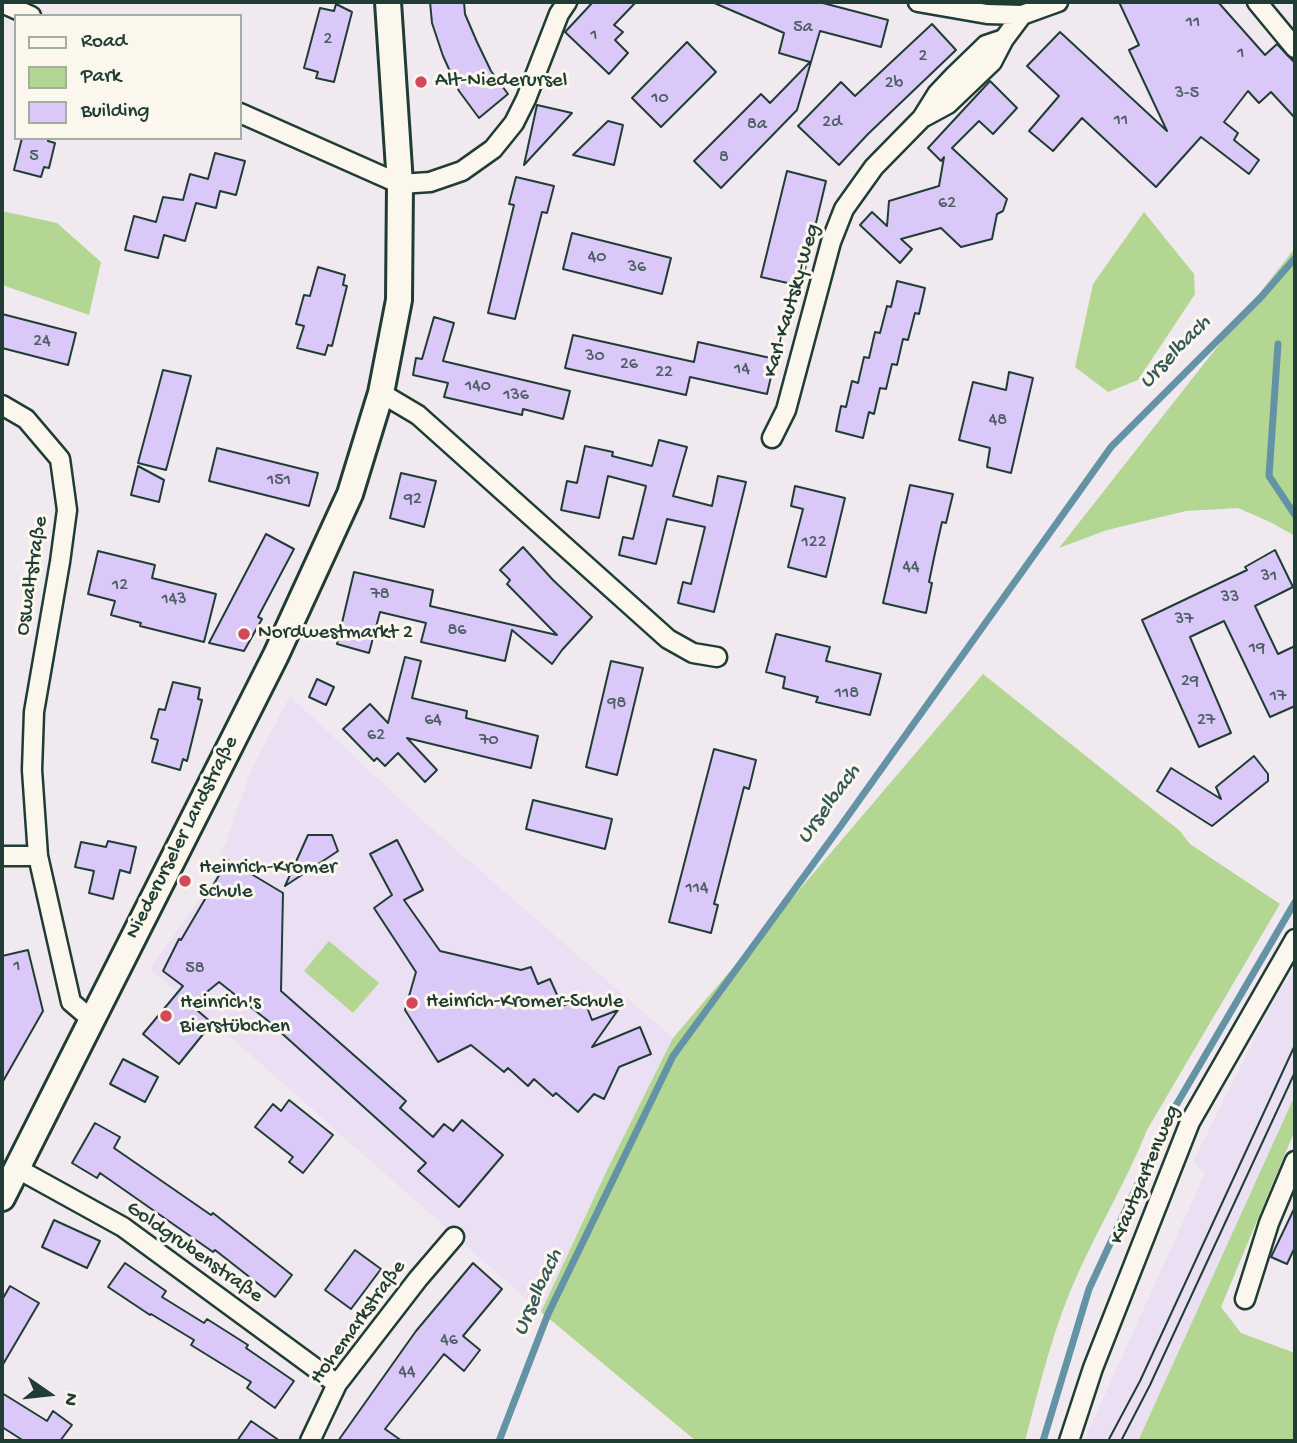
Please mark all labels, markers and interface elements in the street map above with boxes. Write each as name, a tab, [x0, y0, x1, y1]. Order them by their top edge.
house number: 11	[1186, 12, 1200, 34]
legend	[14, 14, 242, 140]
house number: 5a	[793, 17, 813, 39]
house number: 1	[590, 25, 598, 47]
house number: 2	[324, 29, 332, 51]
text: Road	[81, 30, 127, 55]
house number: 1	[1237, 43, 1245, 65]
house number: 2	[919, 46, 927, 68]
text: Park	[81, 65, 121, 90]
place label: Alt-Niederursel	[435, 69, 567, 95]
house number: 2b	[885, 73, 903, 95]
marker: Alt-Niederursel	[413, 74, 429, 90]
house number: 3-5	[1175, 83, 1199, 105]
house number: 10	[651, 88, 669, 110]
text: Building	[81, 100, 150, 125]
house number: 11	[1114, 110, 1128, 132]
house number: 2d	[822, 112, 842, 134]
house number: 8a	[747, 114, 767, 136]
house number: 5	[29, 146, 39, 168]
house number: 8	[719, 147, 729, 169]
house number: 62	[938, 193, 956, 215]
street label: Karl-Kautsky-Weg	[759, 221, 827, 381]
house number: 40	[588, 247, 606, 269]
house number: 36	[628, 257, 646, 279]
water label: Urselbach	[1134, 310, 1218, 396]
house number: 24	[33, 331, 51, 353]
house number: 30	[585, 346, 605, 368]
house number: 26	[620, 354, 638, 376]
house number: 14	[734, 359, 750, 381]
house number: 22	[655, 362, 673, 384]
house number: 140	[465, 376, 491, 398]
house number: 136	[503, 385, 529, 407]
house number: 48	[989, 410, 1007, 432]
house number: 151	[267, 470, 291, 492]
house number: 92	[404, 489, 422, 511]
street label: Oswaltstraße	[11, 515, 55, 637]
house number: 122	[802, 532, 826, 554]
house number: 44	[902, 557, 920, 579]
house number: 31	[1261, 566, 1277, 588]
house number: 12	[112, 575, 128, 597]
house number: 78	[370, 584, 390, 606]
house number: 33	[1221, 587, 1239, 609]
house number: 143	[161, 589, 187, 611]
house number: 37	[1175, 609, 1193, 631]
house number: 86	[448, 620, 466, 642]
place label: Nordwestmarkt 2	[258, 621, 413, 647]
marker: Nordwestmarkt 2	[236, 626, 252, 642]
house number: 19	[1249, 638, 1265, 660]
house number: 29	[1181, 671, 1199, 693]
house number: 118	[835, 683, 859, 705]
house number: 17	[1270, 686, 1286, 708]
house number: 98	[608, 693, 626, 715]
house number: 64	[424, 710, 442, 732]
house number: 27	[1197, 710, 1215, 732]
house number: 62	[367, 725, 385, 747]
house number: 70	[479, 730, 499, 752]
street label: Niederurseler Landstraße	[121, 732, 245, 944]
water label: Urselbach	[792, 760, 868, 850]
place label: Heinrich-Kromer Schule	[199, 856, 336, 906]
marker: Heinrich-Kromer Schule	[177, 873, 193, 889]
house number: 114	[685, 878, 709, 900]
house number: 1	[13, 956, 21, 978]
house number: 58	[185, 958, 205, 980]
place label: Heinrich-Kromer-Schule	[426, 990, 624, 1016]
place label: Heinrich's Bierstübchen	[180, 991, 290, 1041]
marker: Heinrich-Kromer-Schule	[404, 995, 420, 1011]
marker: Heinrich's Bierstübchen	[158, 1008, 174, 1024]
street label: Krautgartenweg	[1105, 1102, 1187, 1248]
street label: Goldgrubenstraße	[121, 1196, 267, 1310]
water label: Urselbach	[508, 1245, 570, 1341]
street label: Hohemarkstraße	[305, 1256, 413, 1390]
house number: 46	[440, 1330, 458, 1352]
north arrow	[14, 1359, 84, 1429]
house number: 44	[398, 1362, 416, 1384]
text: N	[57, 1390, 83, 1408]

